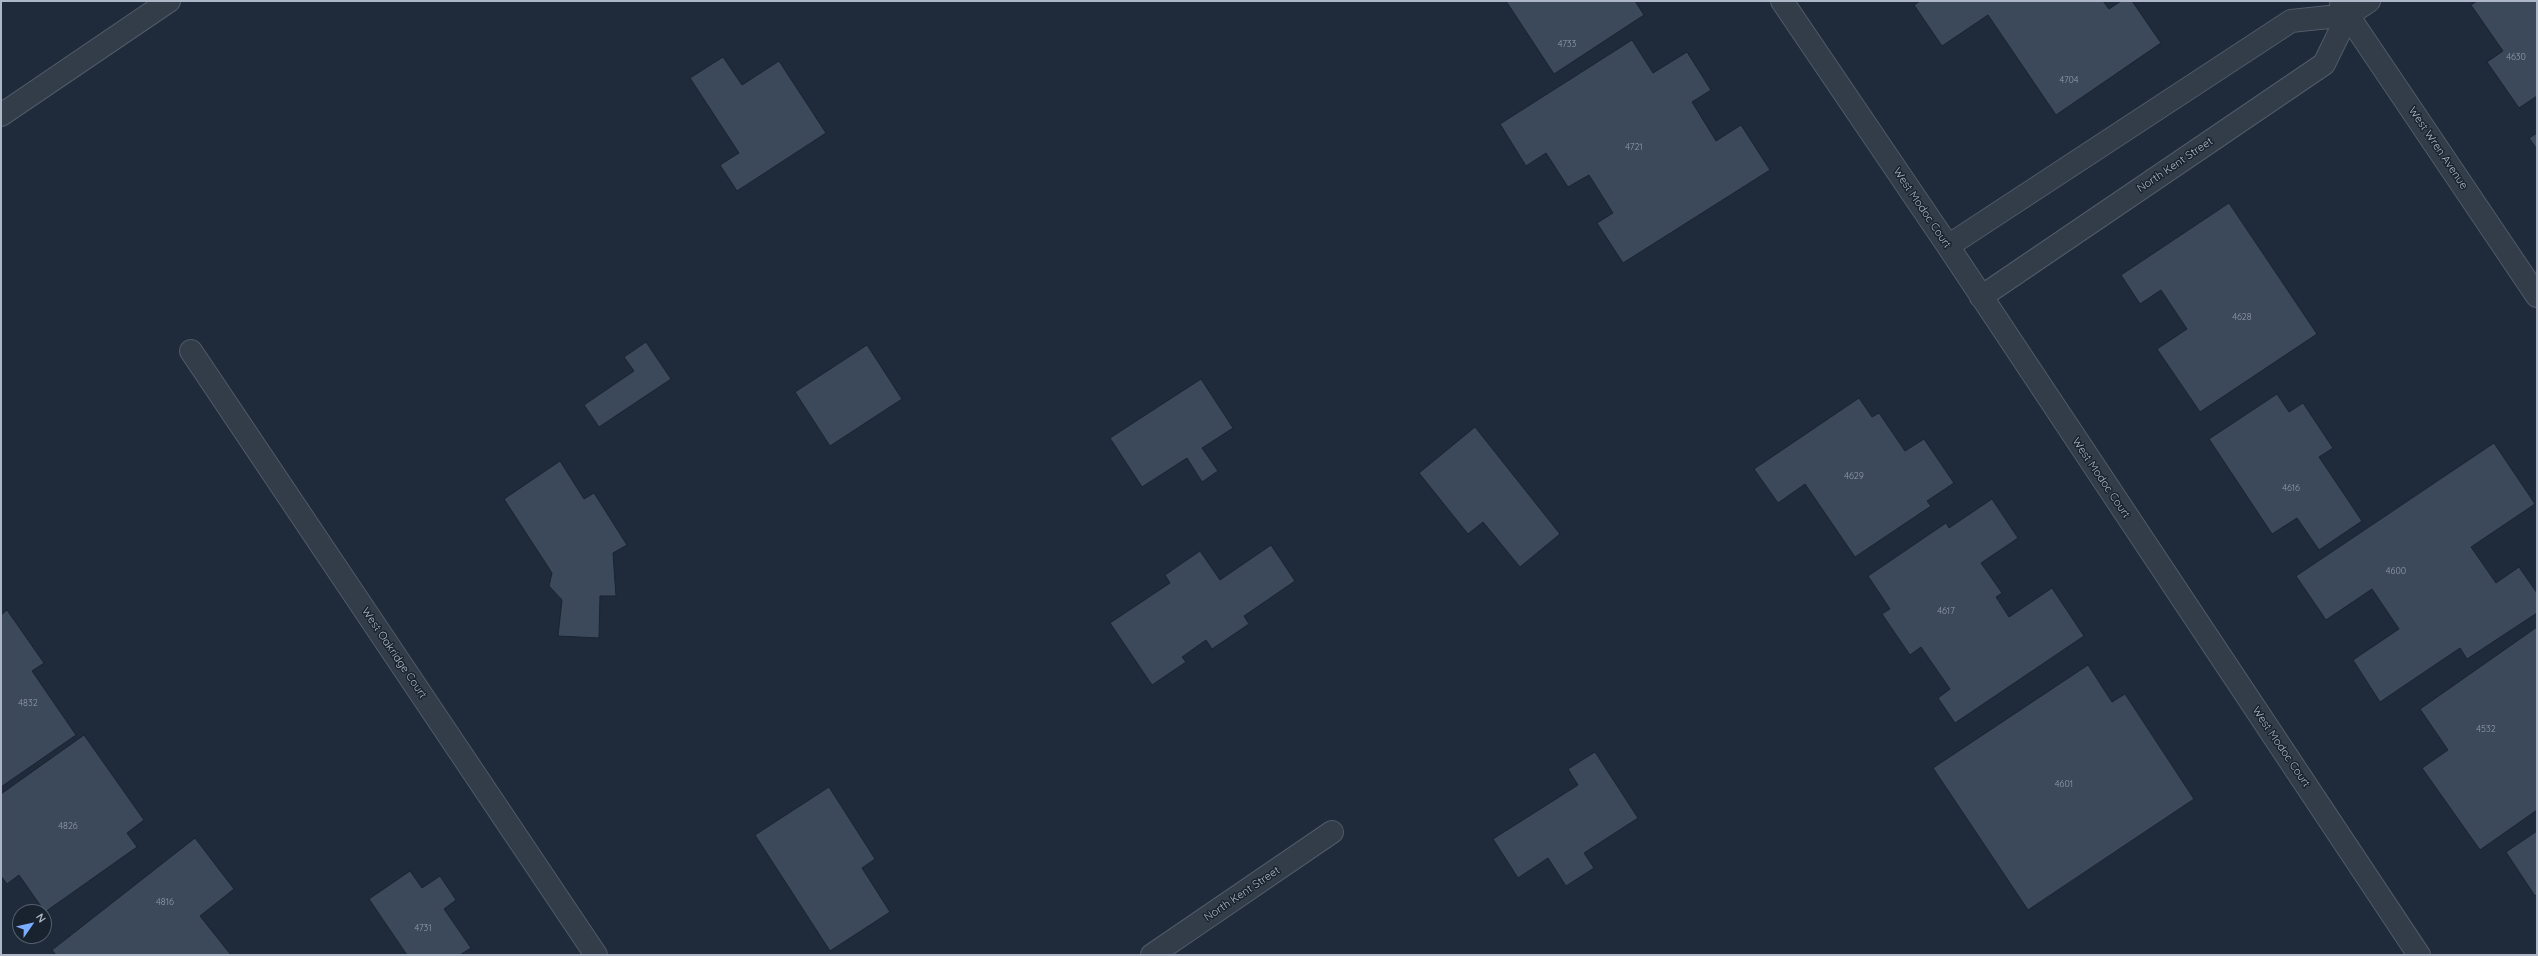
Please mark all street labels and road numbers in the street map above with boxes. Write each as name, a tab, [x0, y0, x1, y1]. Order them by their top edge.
street label: West Wren Avenue	[2406, 104, 2470, 192]
street label: North Kent Street	[2135, 135, 2215, 195]
street label: West Modoc Court	[1890, 165, 1954, 251]
street label: West Modoc Court	[2069, 435, 2133, 521]
street label: West Oakridge Court	[359, 605, 429, 701]
street label: West Modoc Court	[2249, 704, 2313, 790]
street label: North Kent Street	[1202, 864, 1282, 924]

